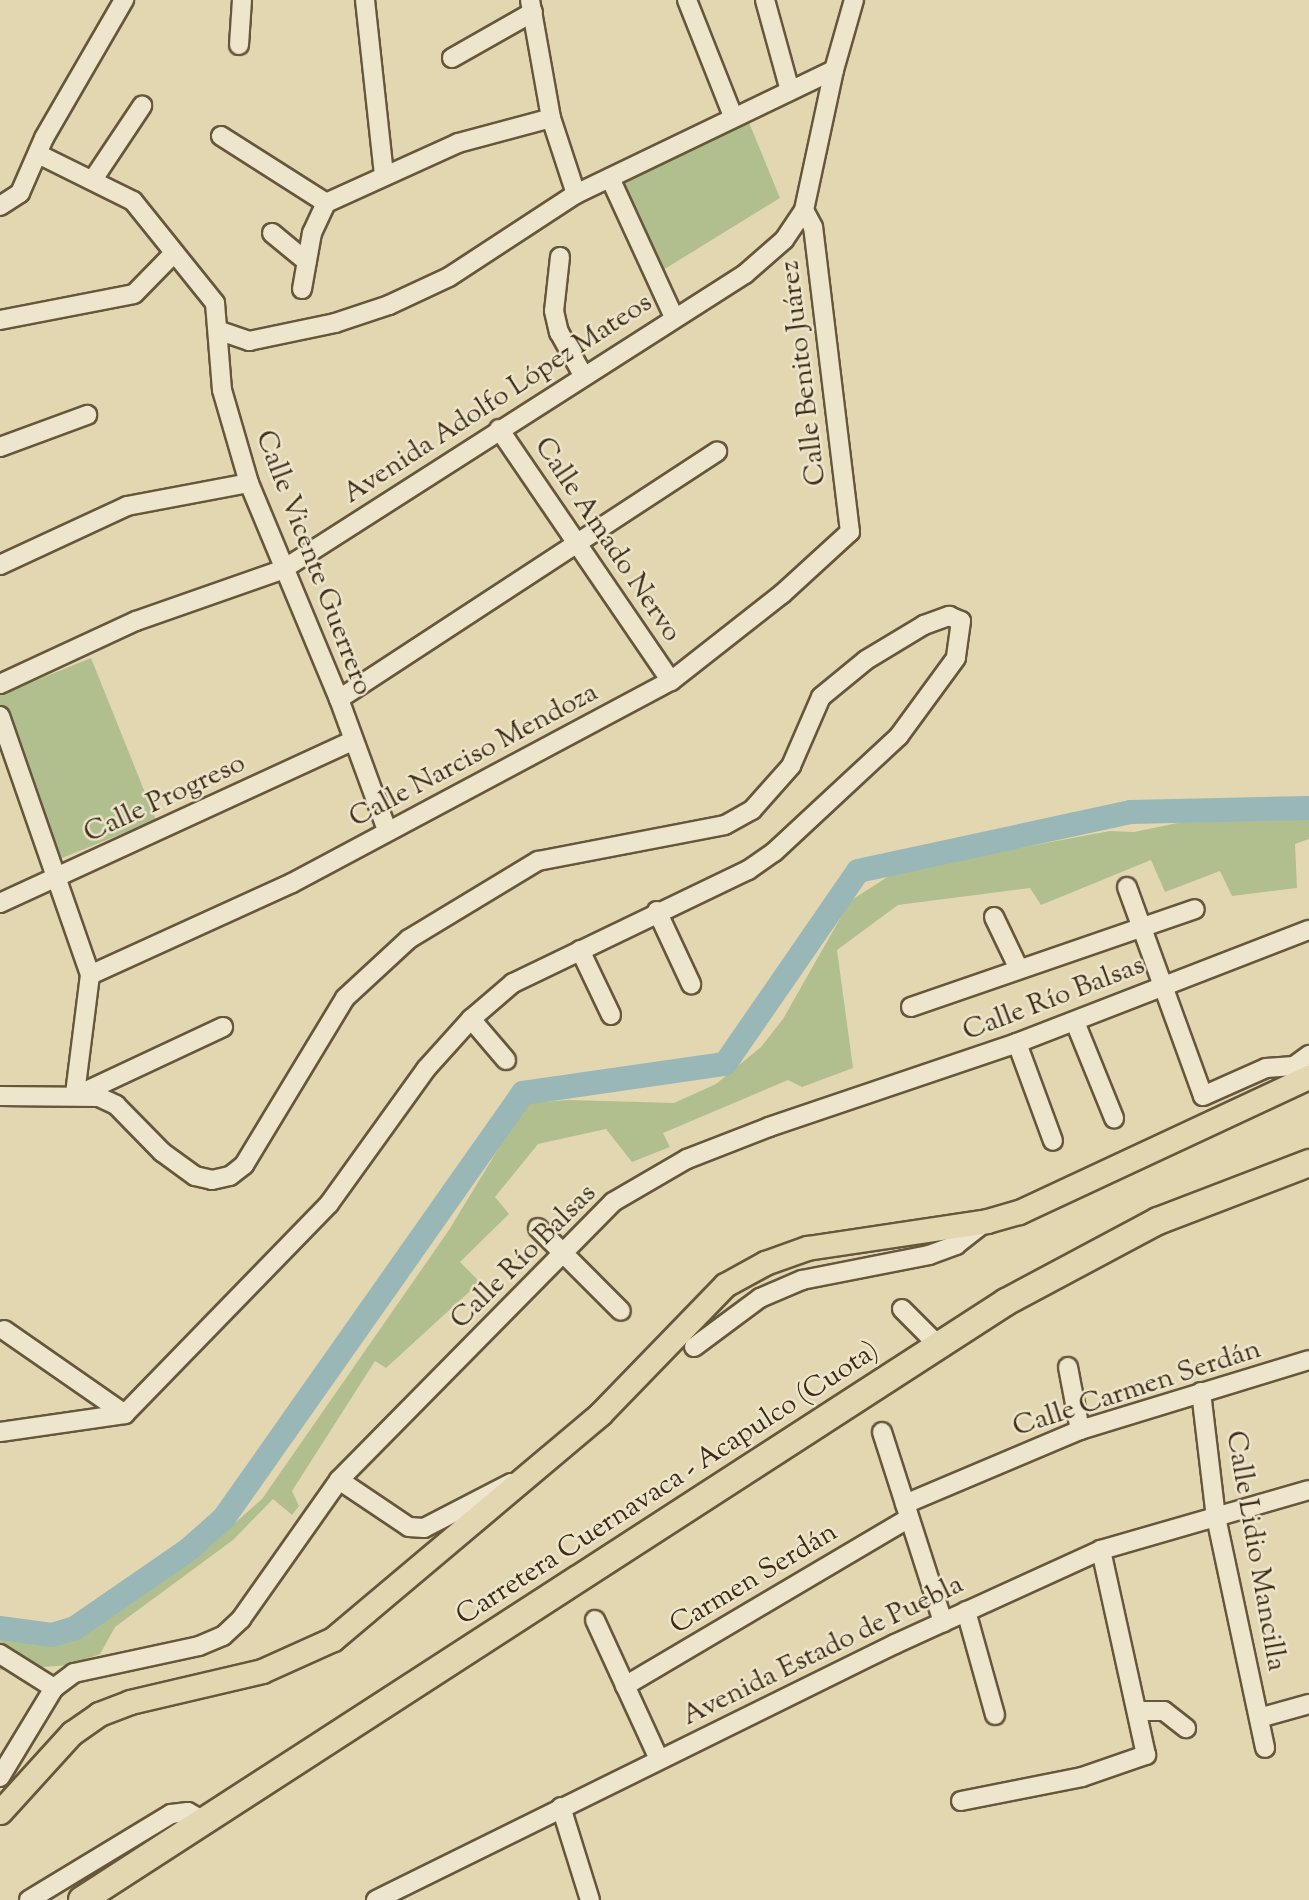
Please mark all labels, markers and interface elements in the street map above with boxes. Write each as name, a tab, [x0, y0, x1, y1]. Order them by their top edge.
street label: Calle Benito Juárez	[774, 259, 834, 487]
street label: Avenida Adolfo López Mateos	[337, 286, 659, 512]
street label: Calle Vicente Guerrero	[247, 426, 379, 700]
street label: Calle Amado Nervo	[526, 431, 688, 649]
street label: Calle Narciso Mendoza	[344, 676, 604, 836]
street label: Calle Progreso	[79, 747, 251, 851]
street label: Calle Río Balsas	[958, 949, 1150, 1049]
street label: Calle Río Balsas	[444, 1177, 604, 1337]
street label: Calle Carmen Serdán	[1009, 1333, 1265, 1445]
street label: Carretera Cuernavaca - Acapulco (Cuota)	[450, 1335, 886, 1633]
street label: Calle Lidio Mancilla	[1217, 1428, 1293, 1674]
street label: Carmen Serdán	[664, 1516, 844, 1642]
street label: Avenida Estado de Puebla	[677, 1568, 969, 1734]

